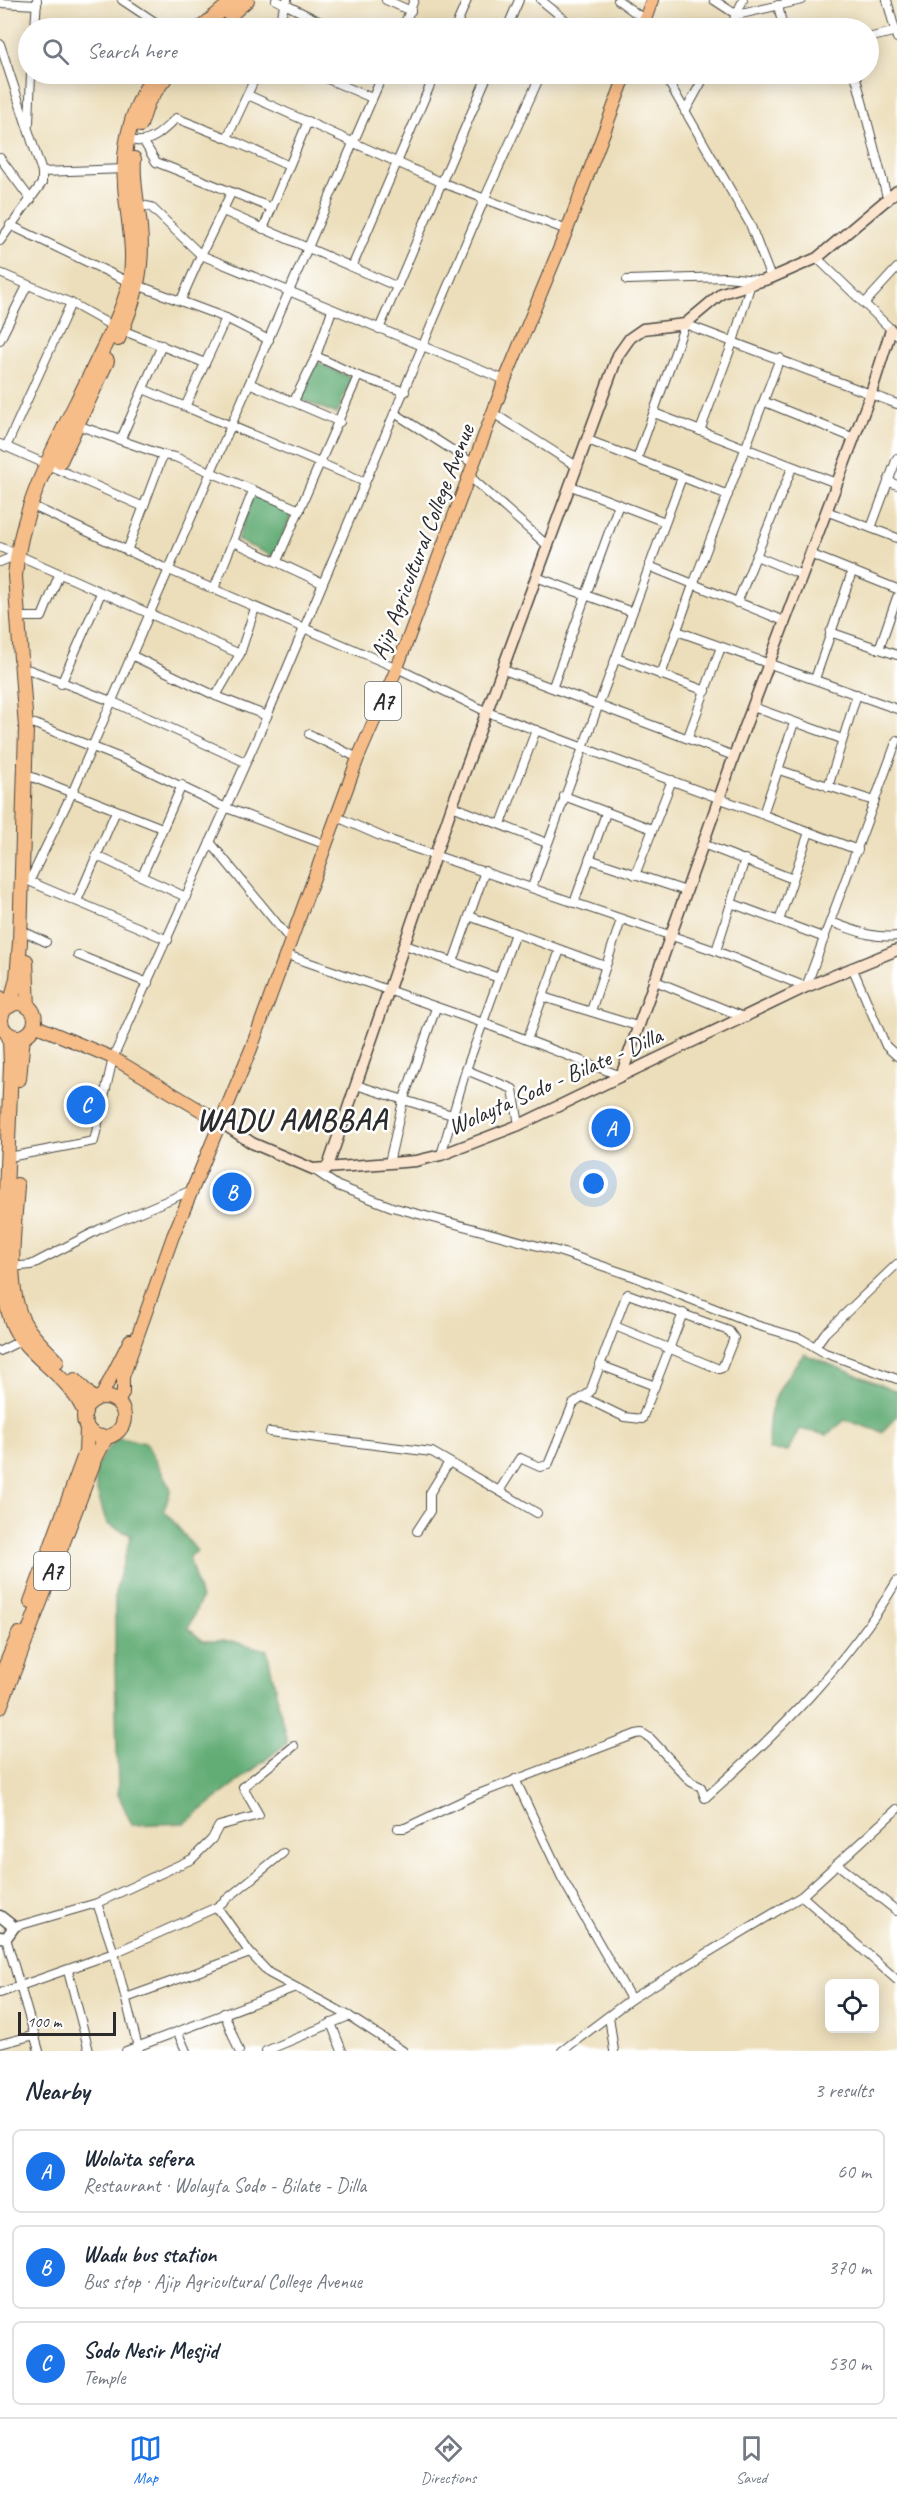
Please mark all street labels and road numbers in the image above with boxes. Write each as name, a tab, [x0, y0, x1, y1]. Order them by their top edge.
street label: Ajip Agricultural College Avenue	[363, 418, 482, 664]
road number: A7	[365, 682, 401, 720]
street label: Wolayta Sodo - Bilate - Dilla	[443, 1020, 668, 1142]
road number: A7	[34, 1552, 70, 1590]

